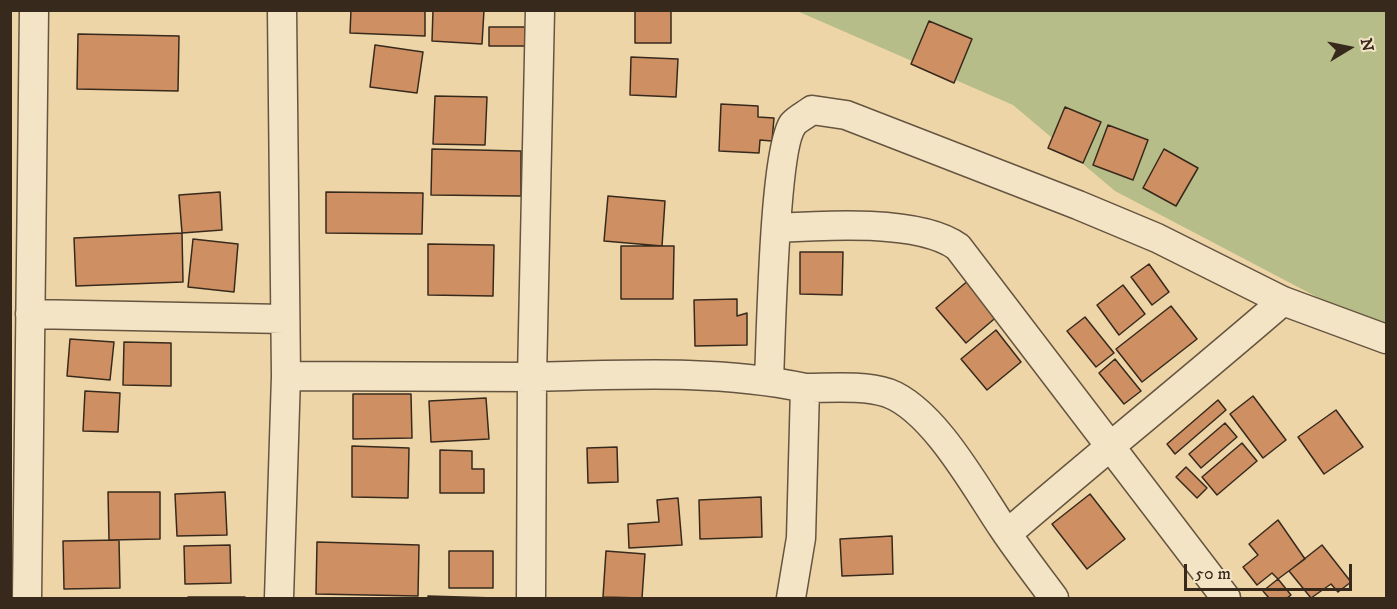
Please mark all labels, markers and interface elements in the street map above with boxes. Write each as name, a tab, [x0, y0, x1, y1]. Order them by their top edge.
north arrow	[1319, 18, 1379, 78]
text: N	[1356, 37, 1378, 53]
scale bar	[1187, 552, 1355, 590]
text: 50 m	[1195, 563, 1231, 585]

